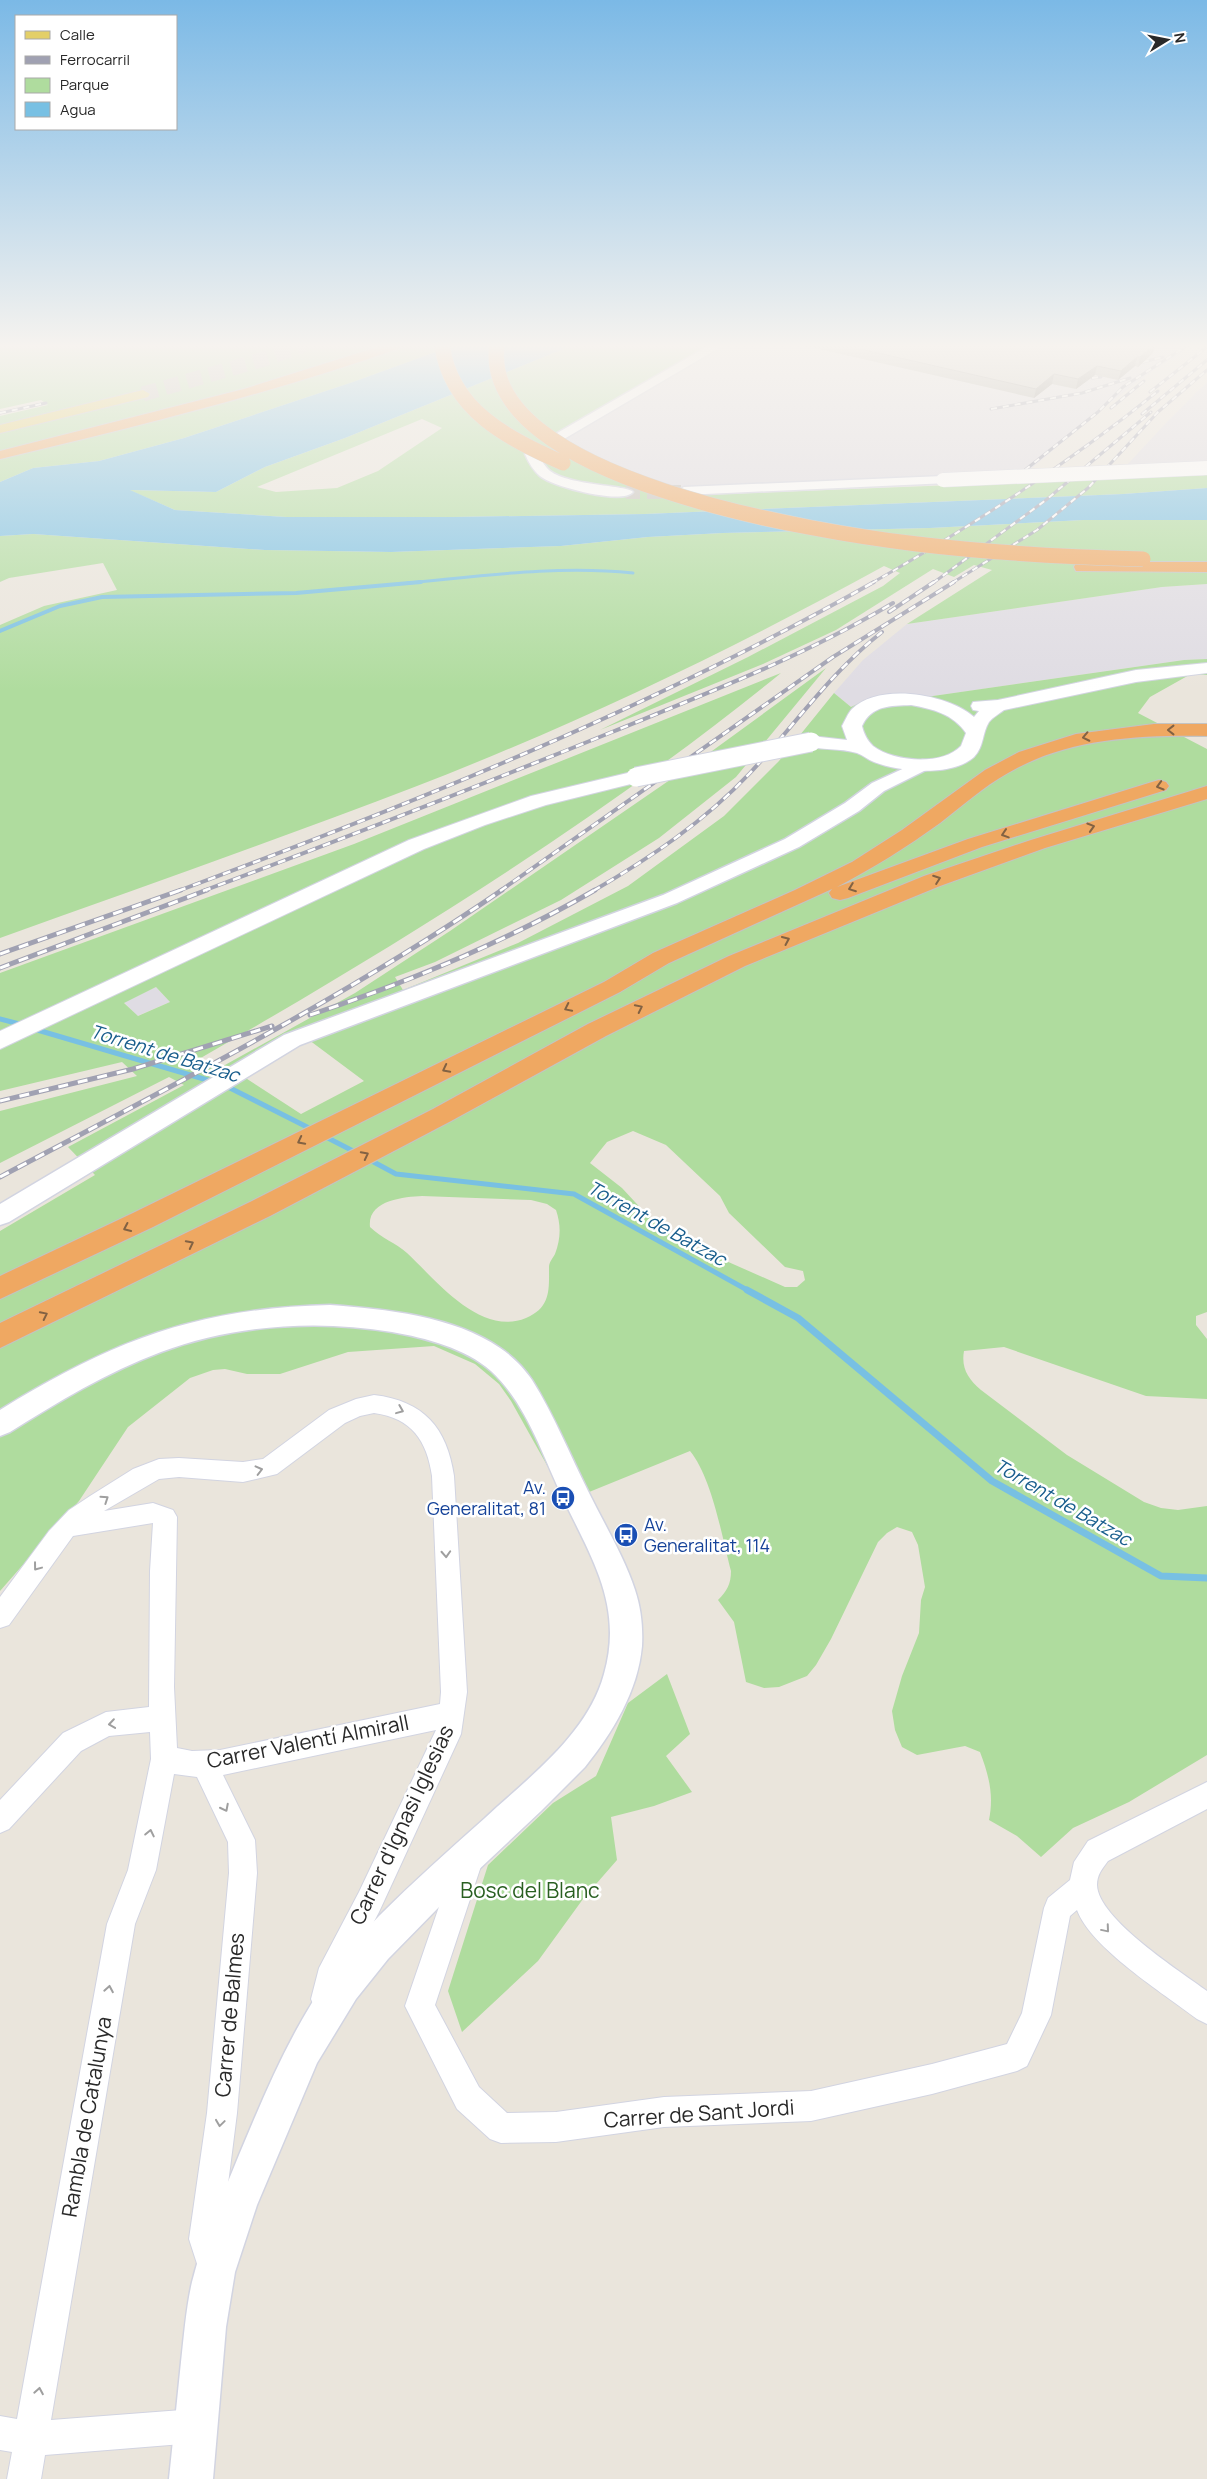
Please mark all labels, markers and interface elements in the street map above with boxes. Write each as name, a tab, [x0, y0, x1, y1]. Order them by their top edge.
legend	[15, 15, 178, 130]
north arrow	[1142, 15, 1192, 65]
text: Calle	[60, 24, 95, 45]
text: N	[1170, 31, 1191, 44]
text: Ferrocarril	[60, 49, 130, 70]
text: Parque	[60, 74, 109, 95]
text: Agua	[60, 99, 96, 120]
one-way arrow	[1166, 724, 1174, 735]
one-way arrow	[1081, 731, 1090, 742]
one-way arrow	[1156, 780, 1165, 791]
one-way arrow	[1086, 822, 1095, 832]
one-way arrow	[1001, 828, 1009, 838]
one-way arrow	[932, 875, 941, 885]
one-way arrow	[848, 882, 857, 893]
one-way arrow	[781, 935, 790, 946]
one-way arrow	[564, 1002, 573, 1012]
one-way arrow	[634, 1004, 643, 1015]
water label: Torrent de Batzac	[87, 1018, 244, 1088]
one-way arrow	[443, 1063, 452, 1073]
one-way arrow	[297, 1135, 306, 1145]
one-way arrow	[360, 1151, 369, 1161]
water label: Torrent de Batzac	[583, 1174, 732, 1273]
one-way arrow	[123, 1222, 132, 1232]
one-way arrow	[185, 1240, 194, 1250]
one-way arrow	[39, 1311, 48, 1321]
one-way arrow	[395, 1403, 404, 1414]
water label: Torrent de Batzac	[990, 1452, 1138, 1553]
one-way arrow	[254, 1465, 262, 1475]
place label: Av. Generalitat, 81	[427, 1475, 546, 1520]
bus stop icon: Av. Generalitat, 81	[550, 1485, 576, 1511]
one-way arrow	[100, 1495, 109, 1505]
place label: Av. Generalitat, 114	[644, 1512, 770, 1557]
bus stop icon: Av. Generalitat, 114	[613, 1522, 639, 1548]
one-way arrow	[441, 1551, 452, 1559]
one-way arrow	[34, 1561, 43, 1571]
street label: Carrer Valentí Almirall	[204, 1708, 411, 1774]
one-way arrow	[108, 1718, 117, 1728]
street label: Carrer d'Ignasi Iglesias	[342, 1720, 460, 1929]
one-way arrow	[218, 1803, 229, 1812]
one-way arrow	[144, 1828, 155, 1837]
park label: Bosc del Blanc	[460, 1876, 600, 1904]
one-way arrow	[1100, 1924, 1109, 1933]
street label: Carrer de Balmes	[208, 1931, 250, 2098]
one-way arrow	[104, 1985, 114, 1994]
street label: Rambla de Catalunya	[55, 2014, 117, 2219]
street label: Carrer de Sant Jordi	[603, 2092, 795, 2134]
one-way arrow	[216, 2118, 226, 2127]
one-way arrow	[33, 2386, 43, 2395]

